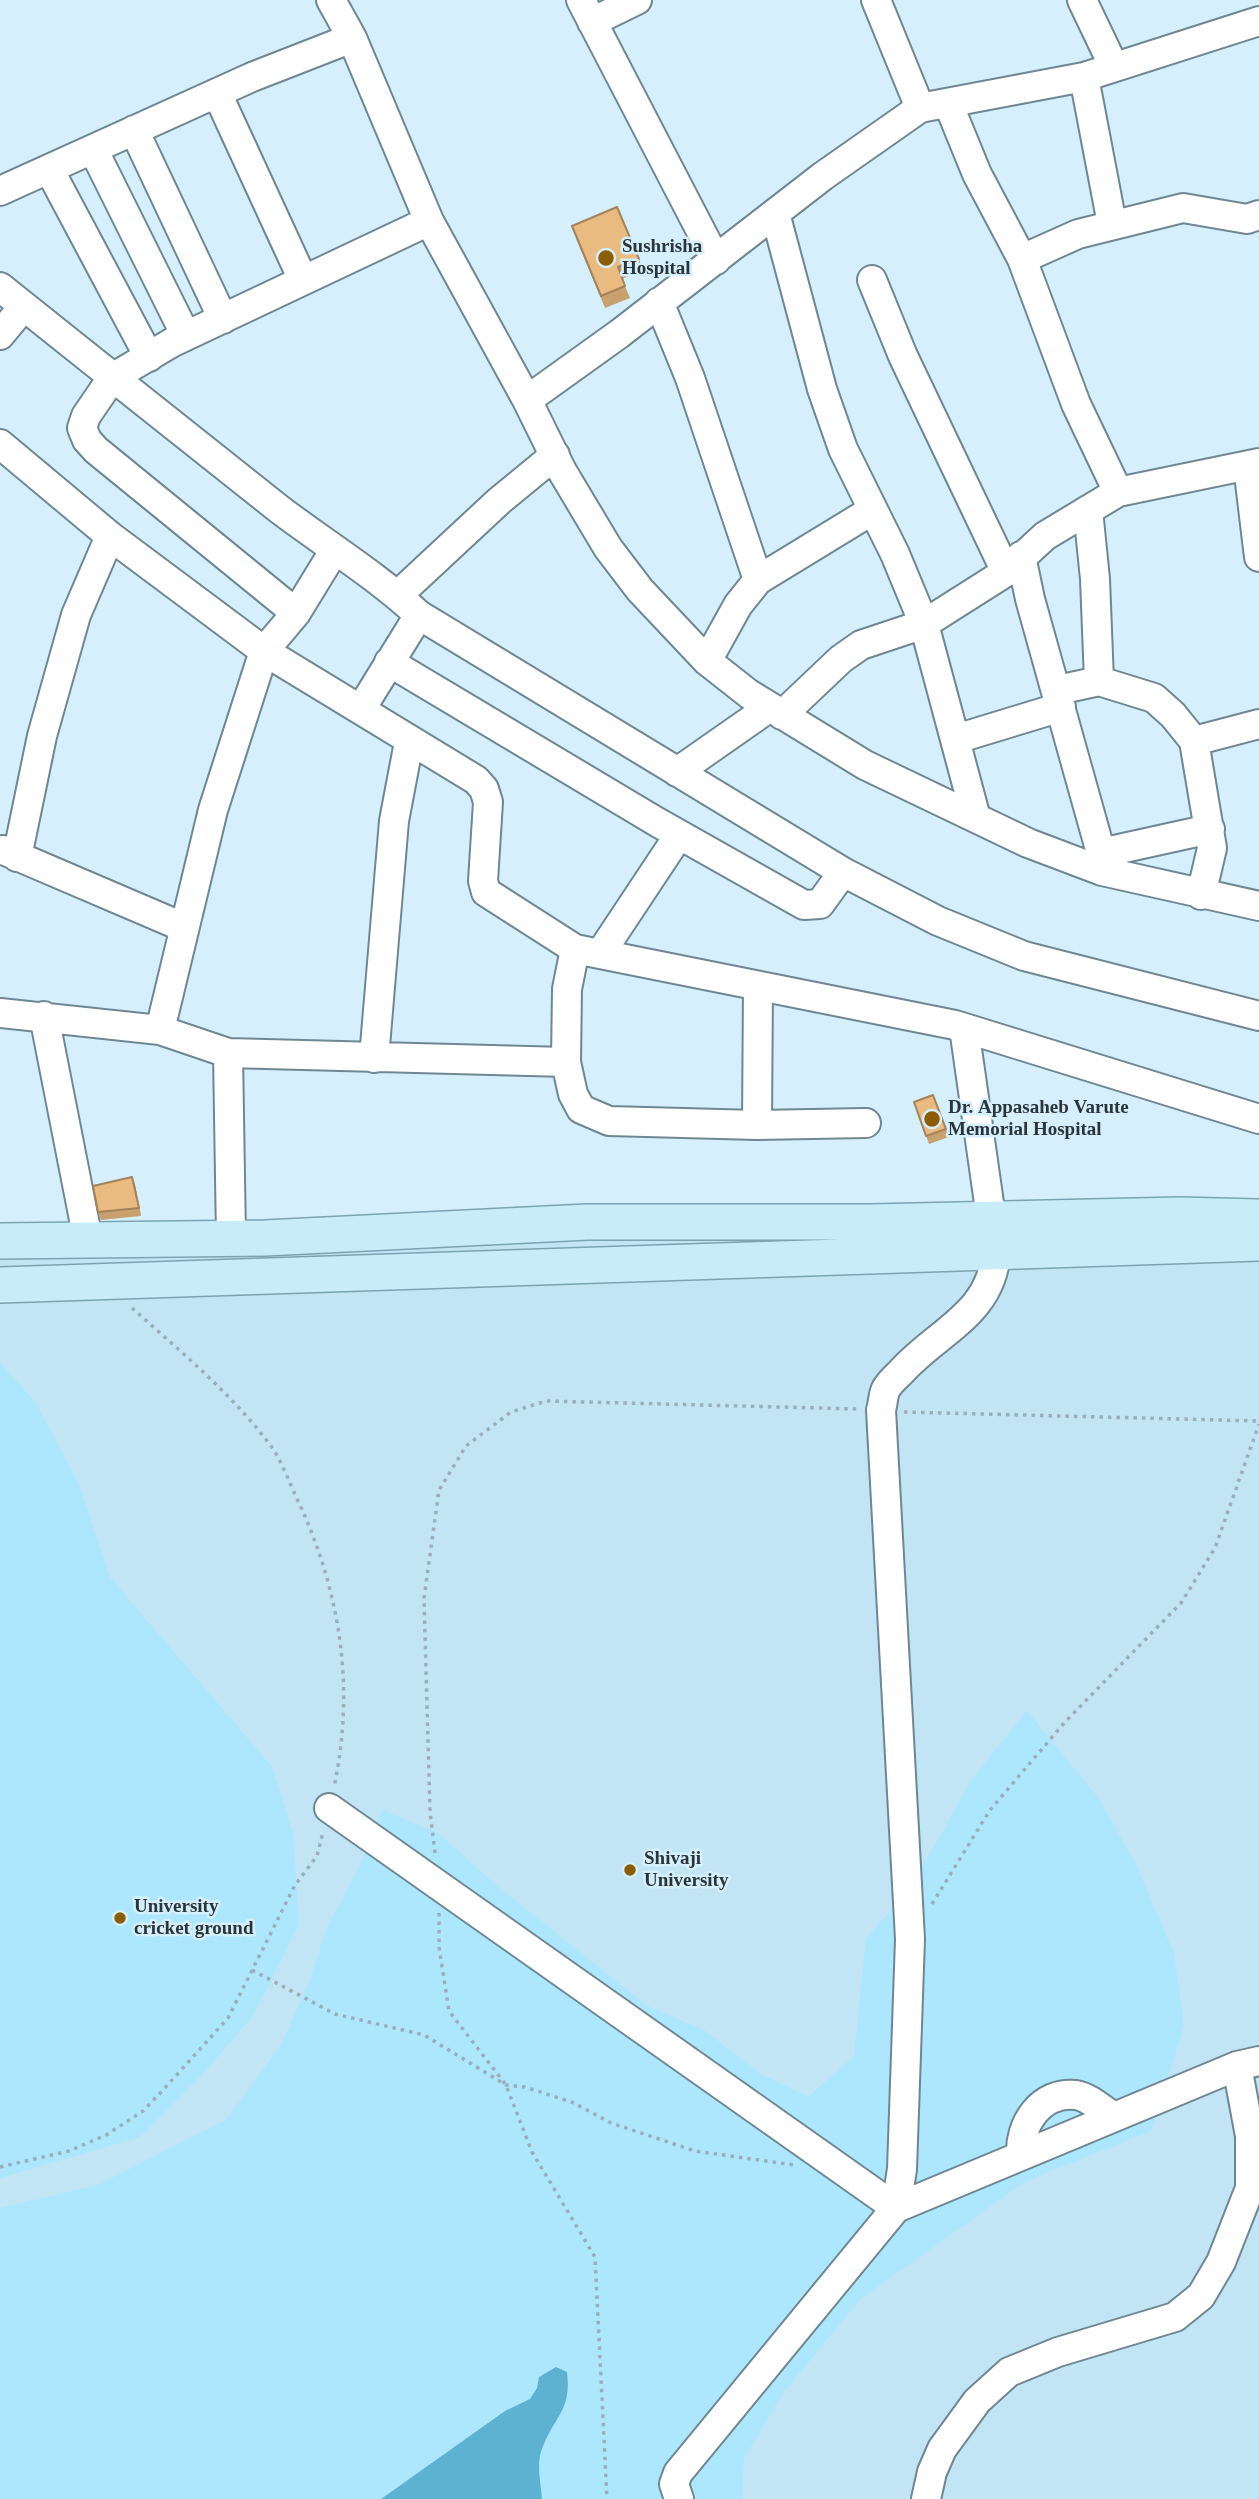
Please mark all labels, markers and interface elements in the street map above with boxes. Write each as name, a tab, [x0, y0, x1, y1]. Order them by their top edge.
place label: Sushrisha Hospital	[622, 236, 702, 280]
marker: Sushrisha Hospital	[596, 248, 616, 268]
place label: Dr. Appasaheb Varute Memorial Hospital	[948, 1097, 1129, 1141]
marker: Dr. Appasaheb Varute Memorial Hospital	[922, 1109, 942, 1129]
place label: Shivaji University	[644, 1848, 728, 1892]
marker: Shivaji University	[622, 1862, 638, 1878]
place label: University cricket ground	[134, 1896, 253, 1940]
marker: University cricket ground	[112, 1910, 128, 1926]

